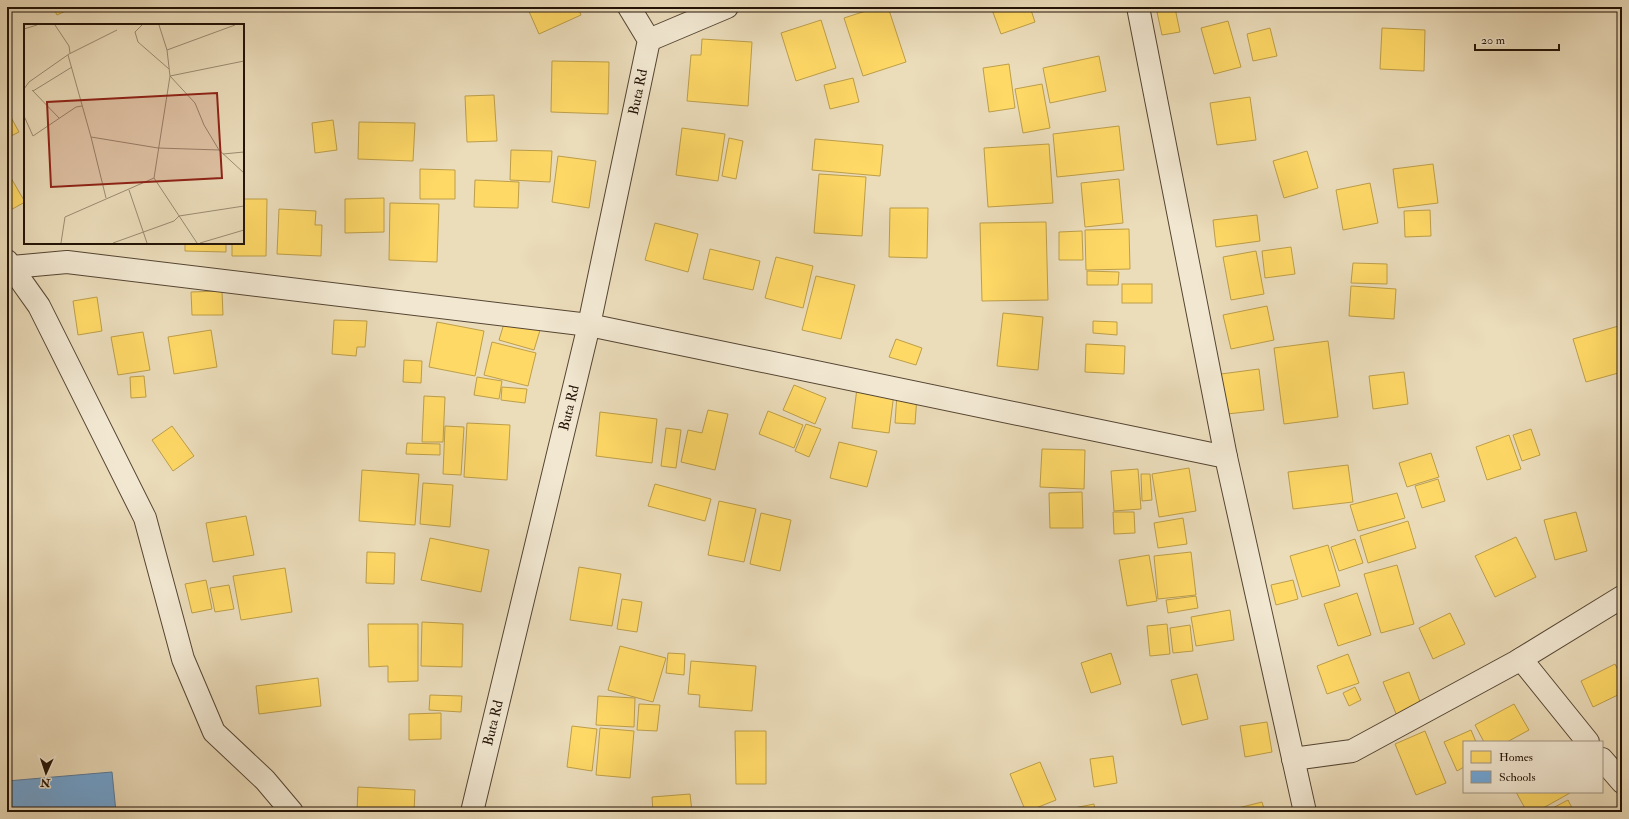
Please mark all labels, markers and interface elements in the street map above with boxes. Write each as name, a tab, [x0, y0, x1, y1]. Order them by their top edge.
inset map	[24, 24, 244, 244]
scale bar	[1475, 26, 1559, 52]
text: 20 m	[1481, 33, 1506, 48]
street label: Buta Rd	[625, 67, 651, 116]
street label: Buta Rd	[555, 383, 583, 433]
street label: Buta Rd	[479, 698, 507, 748]
legend	[1463, 741, 1603, 793]
text: Homes	[1499, 750, 1533, 765]
north arrow	[26, 753, 66, 793]
text: Schools	[1499, 770, 1536, 785]
text: N	[39, 776, 52, 789]

